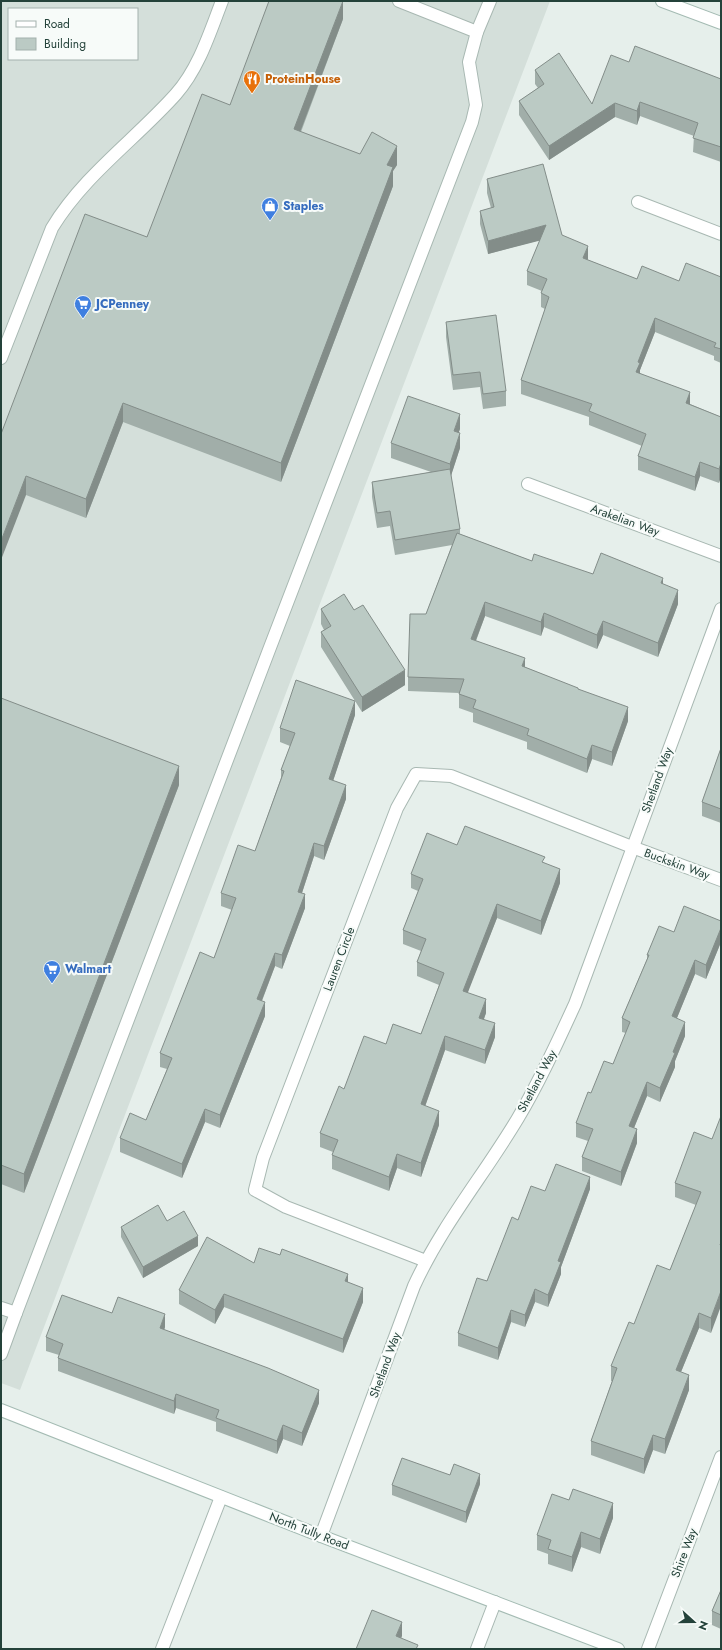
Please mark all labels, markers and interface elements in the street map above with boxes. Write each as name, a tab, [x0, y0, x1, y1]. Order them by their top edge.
legend	[8, 8, 138, 60]
text: Road	[44, 15, 70, 33]
text: Building	[44, 35, 86, 53]
restaurant icon: ProteinHouse	[242, 69, 262, 94]
place label: ProteinHouse	[265, 70, 341, 88]
shop icon: Staples	[260, 196, 280, 221]
place label: Staples	[283, 197, 324, 215]
supermarket icon: JCPenney	[73, 294, 93, 319]
place label: JCPenney	[94, 295, 150, 313]
street label: Arakelian Way	[588, 499, 663, 541]
street label: Shetland Way	[637, 744, 677, 815]
street label: Buckskin Way	[642, 844, 713, 884]
street label: Lauren Circle	[319, 924, 359, 994]
supermarket icon: Walmart	[42, 959, 62, 984]
place label: Walmart	[65, 960, 112, 978]
street label: Shetland Way	[513, 1046, 561, 1116]
street label: Shetland Way	[365, 1329, 405, 1400]
street label: North Tully Road	[267, 1508, 351, 1554]
street label: Shire Way	[666, 1525, 702, 1580]
north arrow	[674, 1602, 714, 1642]
text: N	[694, 1619, 712, 1633]

